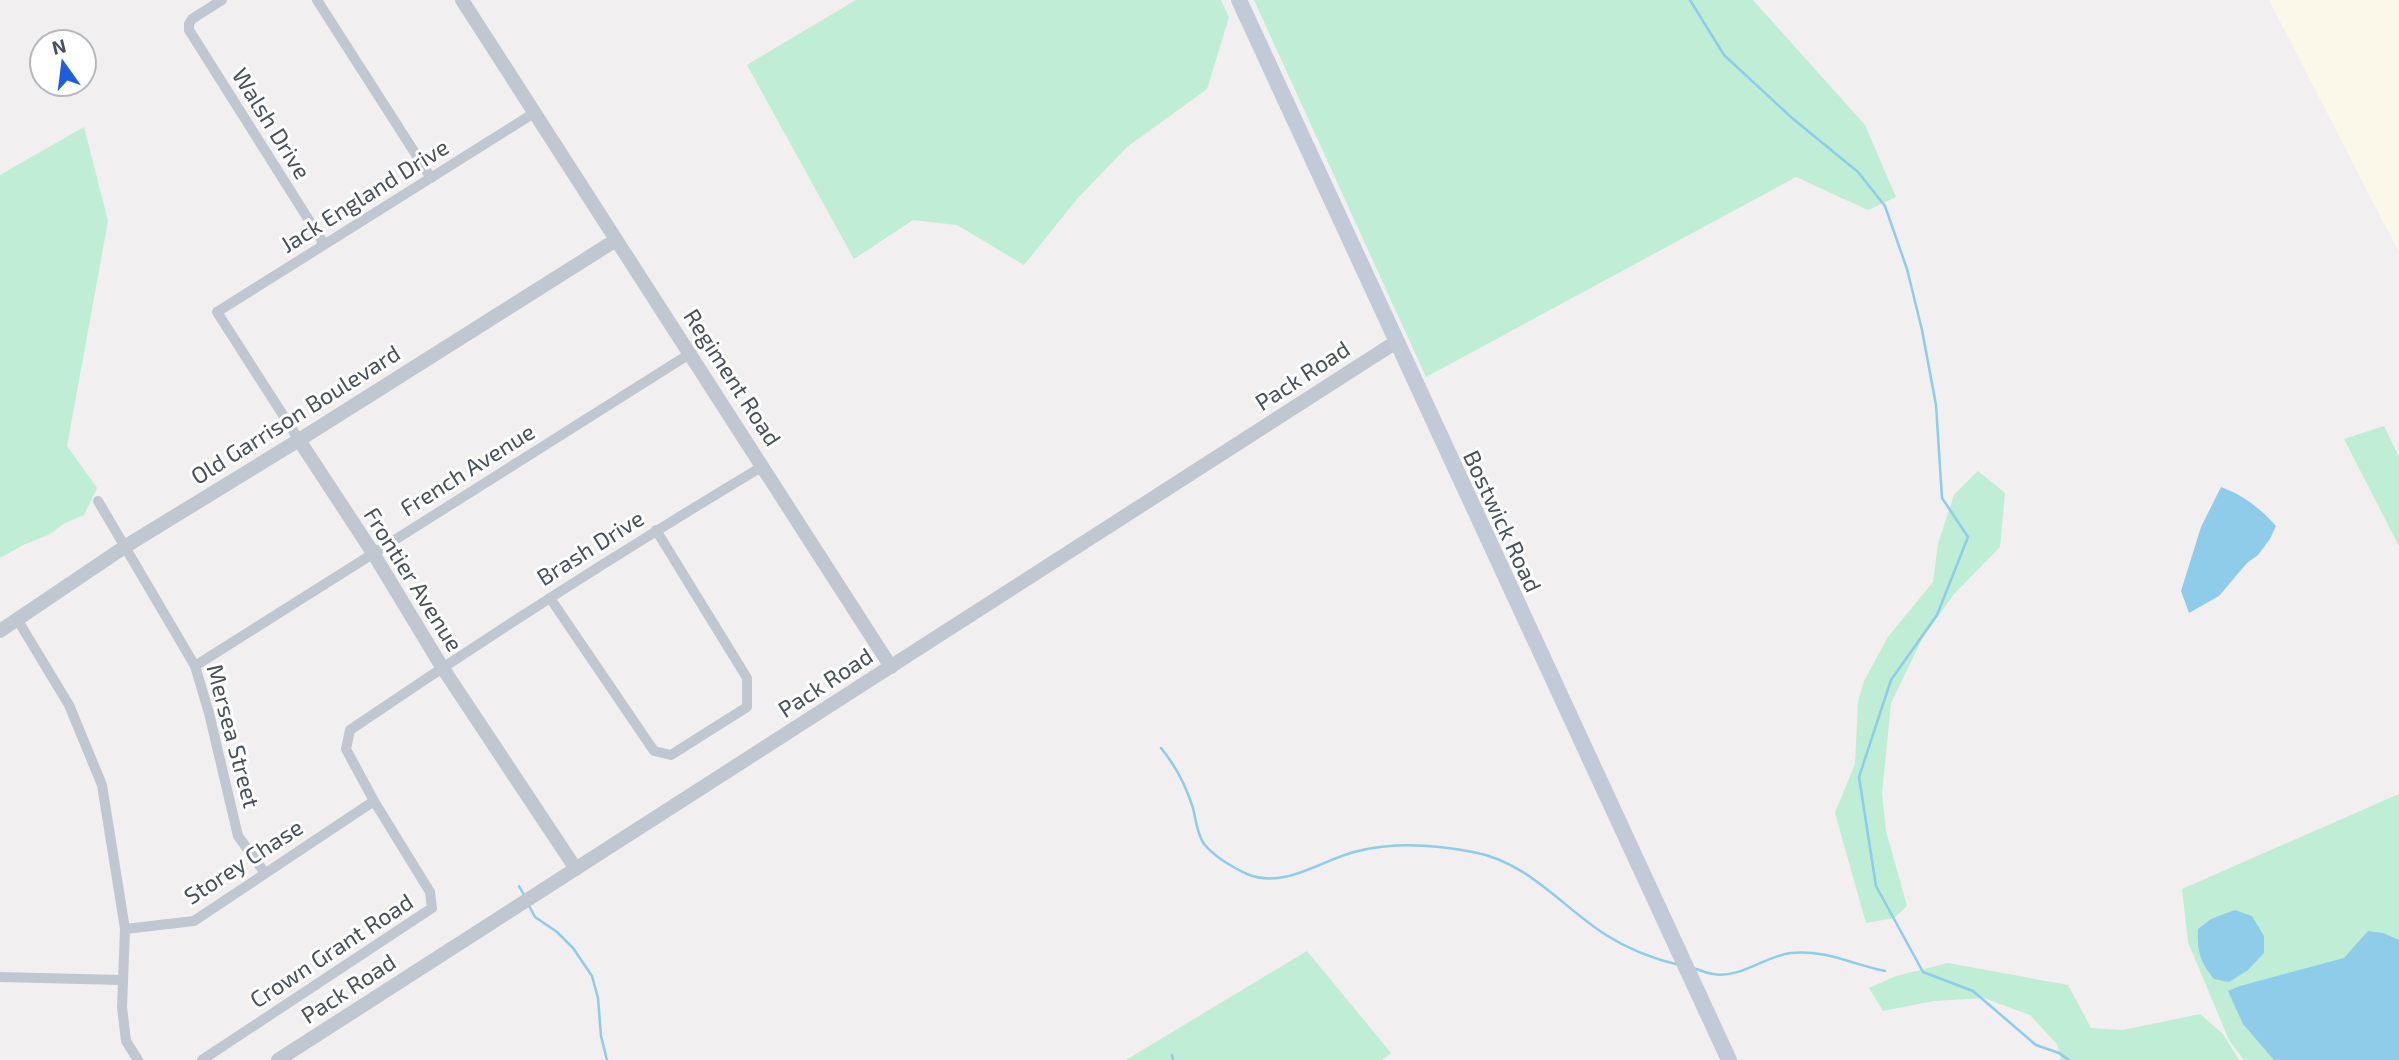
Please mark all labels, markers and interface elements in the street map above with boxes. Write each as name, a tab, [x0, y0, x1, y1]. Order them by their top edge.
north arrow	[28, 28, 98, 98]
text: N	[49, 33, 68, 59]
street label: Walsh Drive	[227, 62, 317, 184]
street label: Jack England Drive	[275, 132, 453, 258]
street label: Regiment Road	[678, 303, 788, 451]
street label: Pack Road	[1250, 334, 1354, 416]
street label: Old Garrison Boulevard	[185, 338, 405, 490]
street label: French Avenue	[395, 417, 539, 521]
street label: Bostwick Road	[1458, 446, 1548, 596]
street label: Frontier Avenue	[359, 502, 469, 656]
street label: Brash Drive	[531, 503, 649, 591]
street label: Pack Road	[773, 641, 877, 723]
street label: Mersea Street	[201, 661, 267, 811]
street label: Storey Chase	[178, 812, 308, 910]
street label: Crown Grant Road	[244, 887, 418, 1013]
street label: Pack Road	[296, 947, 400, 1029]

